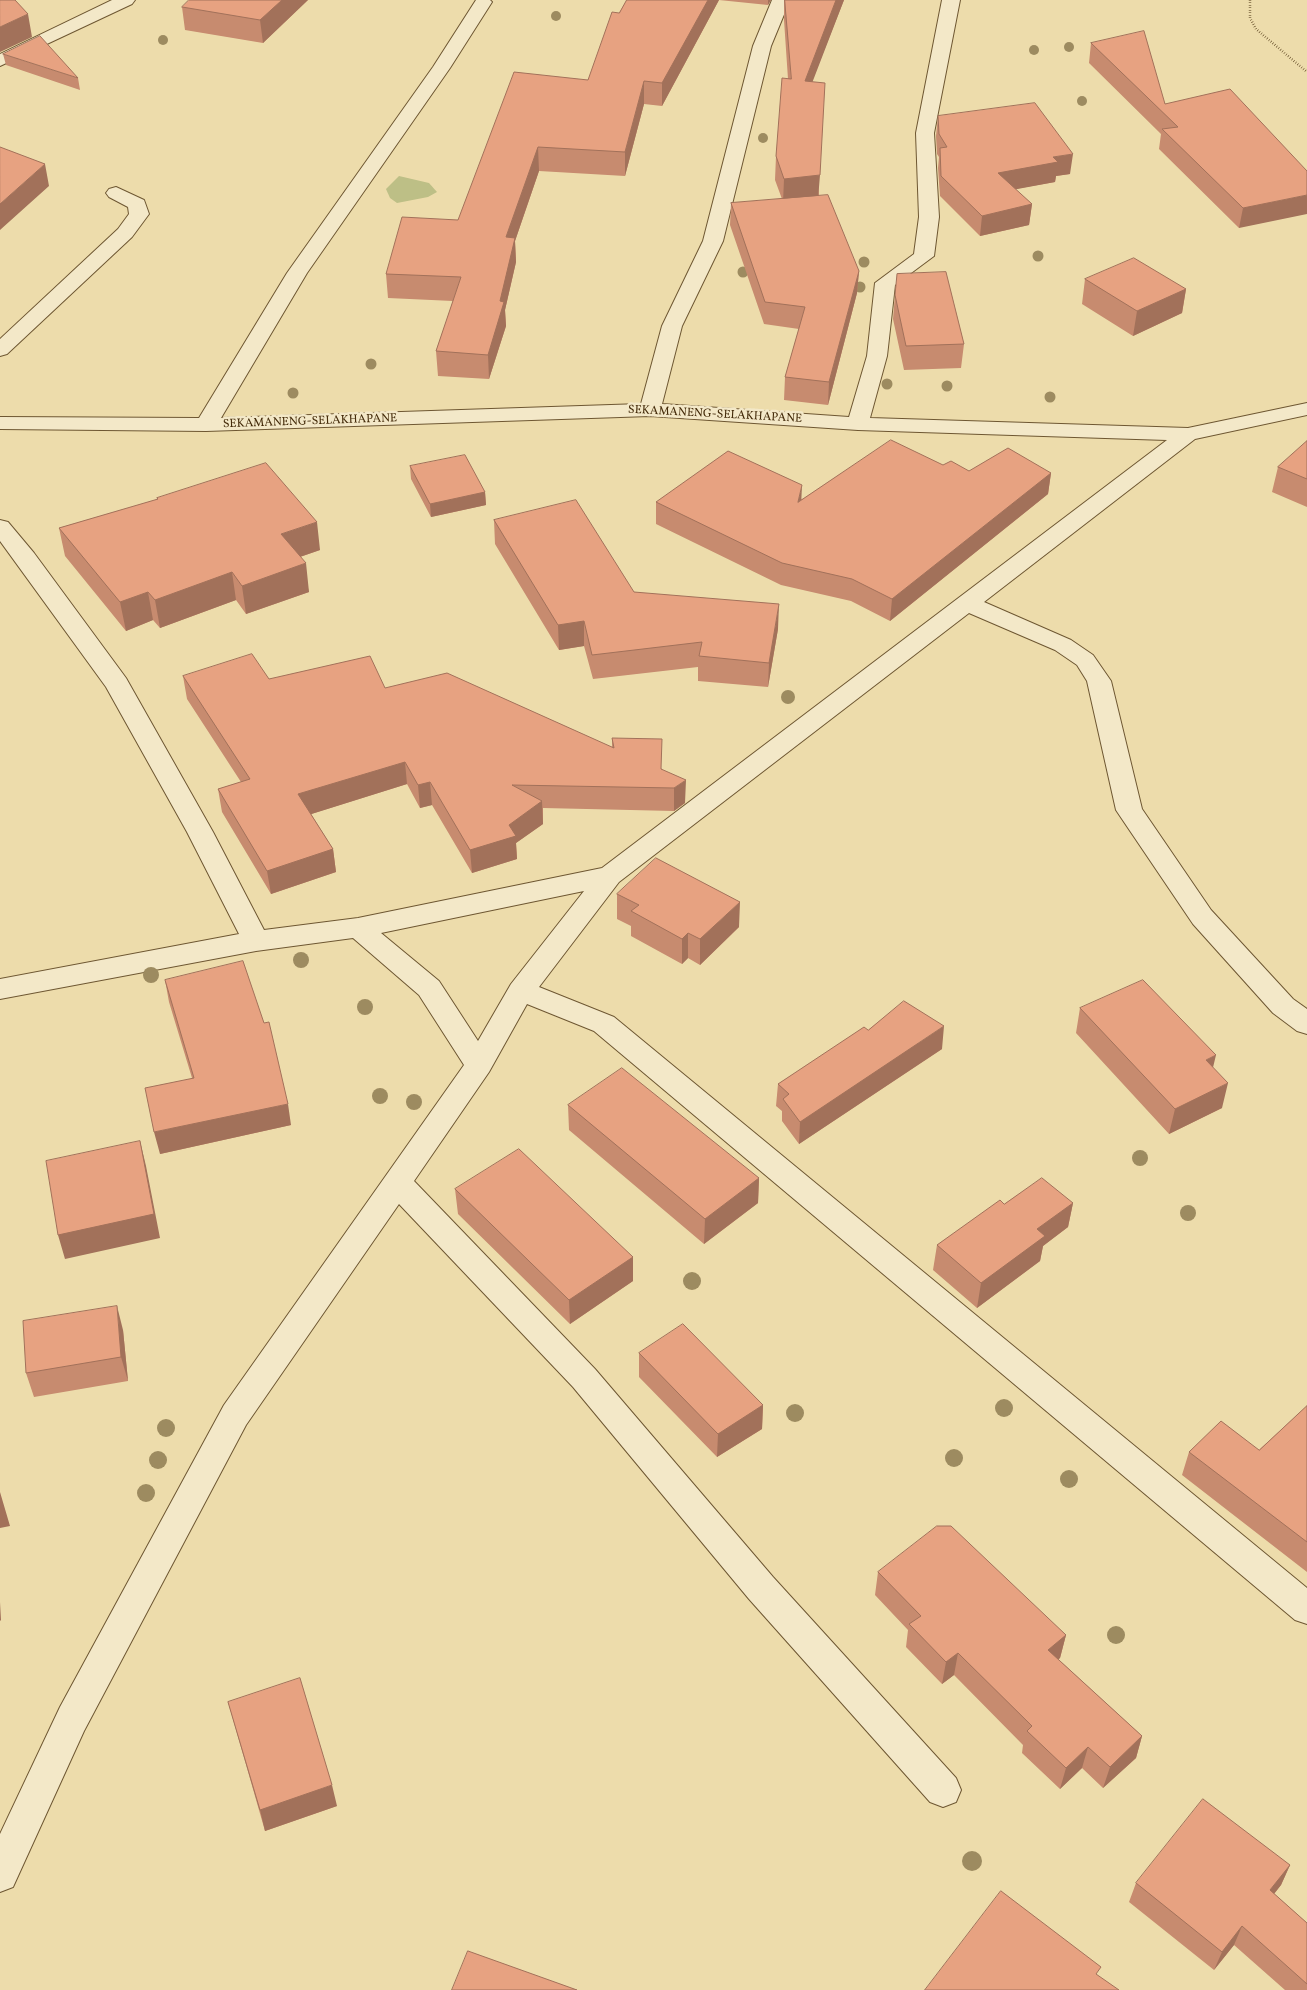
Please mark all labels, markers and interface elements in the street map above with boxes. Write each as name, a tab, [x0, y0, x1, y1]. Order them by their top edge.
street label: SEKAMANENG-SELAKHAPANE	[628, 403, 802, 427]
street label: SEKAMANENG-SELAKHAPANE	[223, 412, 397, 432]

